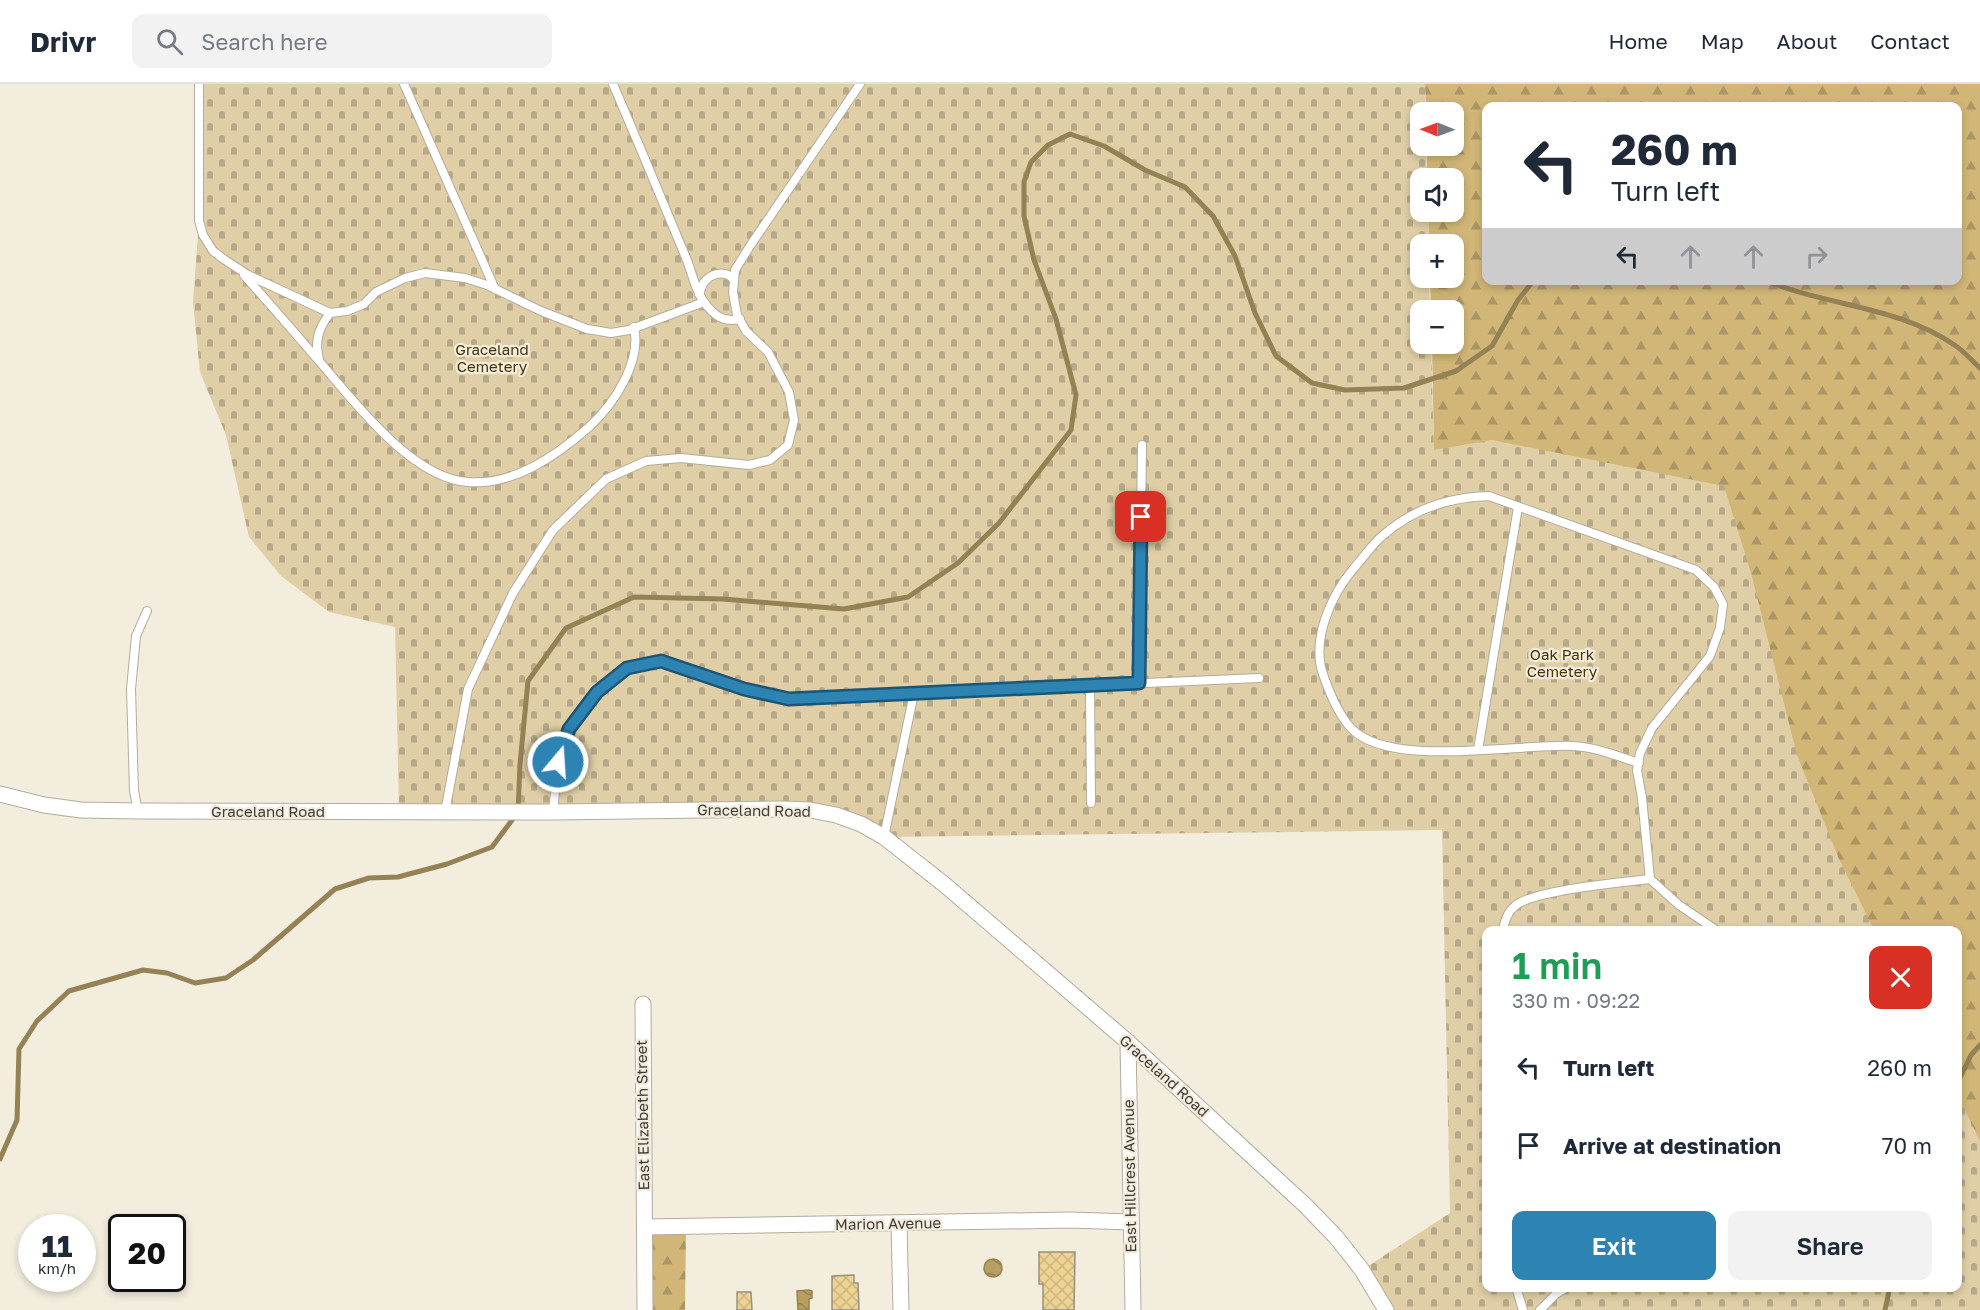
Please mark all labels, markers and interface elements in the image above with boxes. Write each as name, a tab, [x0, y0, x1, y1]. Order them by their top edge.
search box	[132, 14, 552, 68]
text: Drivr	[30, 25, 96, 58]
icon: search	[153, 25, 186, 58]
text: Search here	[201, 28, 327, 55]
text: Home	[1608, 28, 1668, 54]
text: Map	[1701, 28, 1744, 54]
text: About	[1777, 28, 1837, 54]
text: Contact	[1870, 28, 1950, 54]
north arrow	[1410, 102, 1464, 156]
map controls	[1410, 102, 1464, 354]
text: 260 m	[1611, 124, 1738, 174]
icon: left	[1512, 126, 1590, 204]
button: sound	[1410, 168, 1464, 222]
text: Turn left	[1611, 175, 1720, 207]
button: +	[1410, 234, 1464, 288]
icon: left	[1611, 240, 1644, 273]
icon: ahead	[1674, 240, 1707, 273]
icon: ahead	[1737, 240, 1770, 273]
icon: right	[1800, 240, 1833, 273]
button: −	[1410, 300, 1464, 354]
park label: Graceland Cemetery	[455, 340, 529, 375]
pin	[1115, 491, 1166, 542]
icon: arrive	[1124, 500, 1157, 533]
park label: Oak Park Cemetery	[1527, 645, 1598, 680]
position arrow	[526, 730, 590, 794]
street label: Graceland Road	[697, 800, 811, 820]
street label: Graceland Road	[211, 802, 325, 820]
text: 1 min	[1512, 944, 1602, 987]
button: close	[1869, 946, 1932, 1009]
text: 330 m · 09:22	[1512, 988, 1640, 1012]
street label: Graceland Road	[1116, 1030, 1213, 1120]
street label: East Elizabeth Street	[632, 1040, 652, 1190]
icon: left	[1512, 1051, 1545, 1084]
text: Turn left	[1563, 1054, 1654, 1081]
text: 260 m	[1867, 1054, 1932, 1081]
street label: East Hillcrest Avenue	[1119, 1099, 1139, 1253]
icon: arrive	[1512, 1129, 1545, 1162]
text: Arrive at destination	[1563, 1132, 1781, 1159]
text: 70 m	[1882, 1132, 1932, 1159]
button: Exit	[1512, 1211, 1716, 1280]
button: Share	[1728, 1211, 1932, 1280]
street label: Marion Avenue	[835, 1213, 942, 1233]
speed limit sign: 20	[108, 1214, 186, 1292]
text: 11	[42, 1228, 72, 1264]
text: km/h	[38, 1259, 76, 1277]

